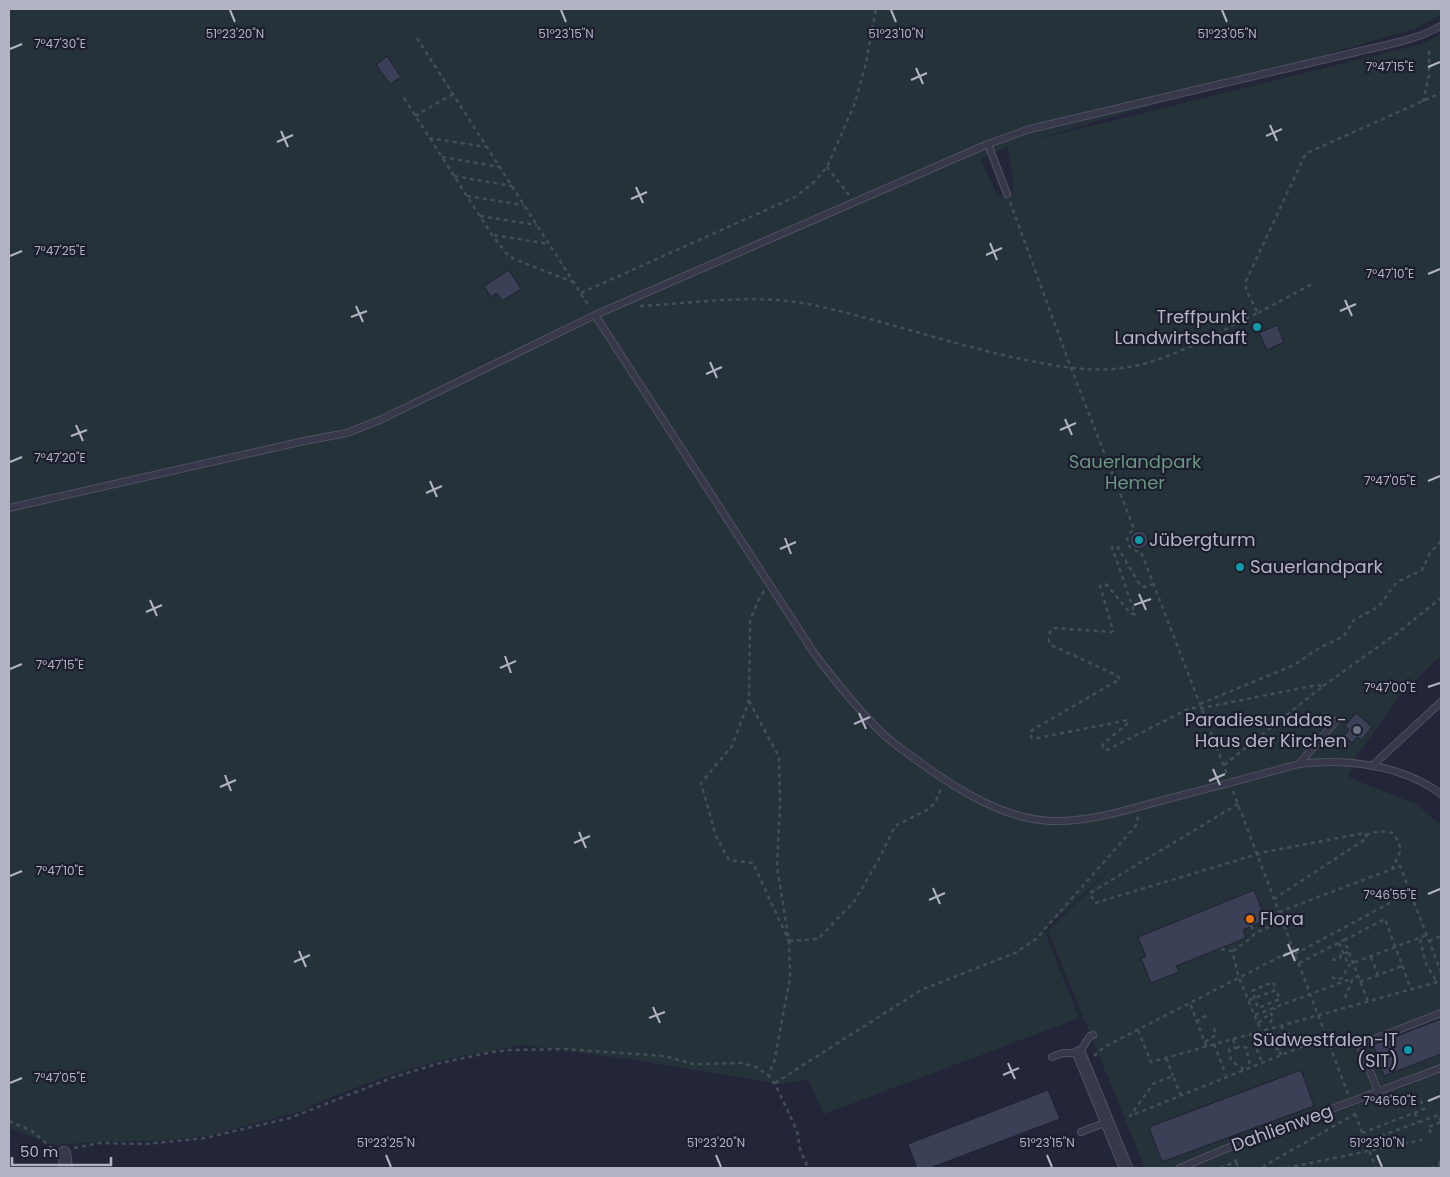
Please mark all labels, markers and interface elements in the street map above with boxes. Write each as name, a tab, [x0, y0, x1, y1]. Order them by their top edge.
text: 51°23'20"N	[206, 25, 264, 42]
text: 51°23'15"N	[538, 25, 594, 42]
text: 51°23'10"N	[868, 25, 924, 42]
text: 51°23'05"N	[1197, 25, 1257, 42]
text: 7°47'30"E	[34, 35, 86, 52]
text: 7°47'15"E	[1366, 58, 1414, 75]
text: 7°47'25"E	[34, 242, 86, 259]
text: 7°47'10"E	[1366, 265, 1414, 282]
place label: Treffpunkt Landwirtschaft	[1114, 304, 1247, 350]
marker: Treffpunkt Landwirtschaft	[1251, 321, 1263, 333]
text: 7°47'20"E	[34, 449, 86, 466]
park label: Sauerlandpark Hemer	[1069, 449, 1202, 495]
text: 7°47'05"E	[1364, 472, 1416, 489]
place label: Jübergturm	[1149, 527, 1256, 552]
marker: Jübergturm	[1133, 534, 1145, 546]
place label: Sauerlandpark	[1250, 554, 1383, 579]
marker: Sauerlandpark	[1234, 561, 1246, 573]
text: 7°47'15"E	[36, 656, 84, 673]
text: 7°47'00"E	[1364, 679, 1416, 696]
place label: Paradiesunddas - Haus der Kirchen	[1185, 707, 1347, 753]
marker: Paradiesunddas - Haus der Kirchen	[1351, 724, 1363, 736]
text: 7°47'10"E	[36, 862, 84, 879]
text: 7°46'55"E	[1363, 886, 1417, 903]
place label: Flora	[1260, 906, 1304, 931]
marker: Flora	[1244, 913, 1256, 925]
place label: Südwestfalen-IT (SIT)	[1253, 1027, 1398, 1073]
marker: Südwestfalen-IT (SIT)	[1402, 1044, 1414, 1056]
text: 7°47'05"E	[34, 1069, 86, 1086]
text: 7°46'50"E	[1363, 1092, 1417, 1109]
street label: Dahlienweg	[1228, 1098, 1336, 1157]
scale bar	[12, 1134, 111, 1166]
text: 51°23'25"N	[357, 1134, 415, 1151]
text: 51°23'20"N	[687, 1134, 745, 1151]
text: 51°23'15"N	[1019, 1134, 1075, 1151]
text: 51°23'10"N	[1349, 1134, 1405, 1151]
text: 50 m	[20, 1141, 58, 1162]

